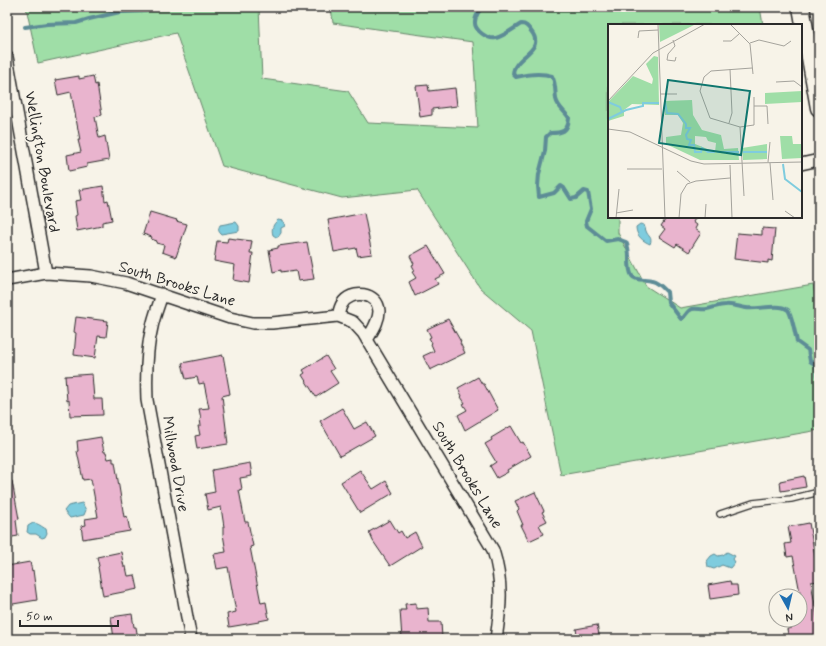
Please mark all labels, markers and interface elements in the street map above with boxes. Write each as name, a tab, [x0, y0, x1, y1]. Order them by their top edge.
inset map	[608, 24, 802, 218]
street label: Wellington Boulevard	[18, 90, 65, 234]
street label: South Brooks Lane	[116, 256, 238, 312]
street label: Millwood Drive	[156, 414, 194, 514]
street label: South Brooks Lane	[427, 418, 507, 532]
north arrow	[768, 588, 808, 628]
scale bar	[20, 602, 118, 628]
text: 50 m	[26, 609, 53, 625]
text: N	[785, 609, 794, 624]

